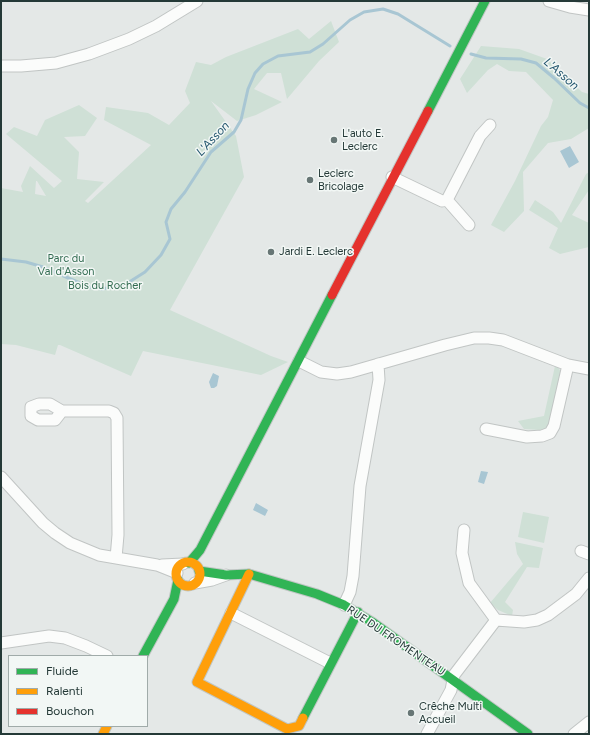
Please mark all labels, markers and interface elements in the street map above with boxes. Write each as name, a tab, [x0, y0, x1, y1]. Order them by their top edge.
water label: L'Asson	[541, 55, 581, 93]
water label: L'Asson	[193, 119, 233, 159]
place label: L'auto E. Leclerc	[342, 127, 384, 153]
marker: L'auto E. Leclerc	[329, 135, 339, 145]
place label: Leclerc Bricolage	[318, 167, 364, 193]
marker: Leclerc Bricolage	[305, 175, 315, 185]
place label: Jardi E. Leclerc	[279, 245, 353, 259]
marker: Jardi E. Leclerc	[266, 247, 276, 257]
park label: Parc du Val d'Asson	[38, 252, 94, 278]
park label: Bois du Rocher	[68, 279, 142, 293]
street label: RUE DU FROMENTEAU	[344, 603, 448, 679]
legend	[8, 655, 148, 727]
text: Fluide	[46, 664, 78, 678]
text: Ralenti	[46, 684, 83, 698]
place label: Crêche Multi Accueil	[419, 700, 482, 726]
text: Bouchon	[46, 704, 94, 718]
marker: Crêche Multi Accueil	[406, 708, 416, 718]

